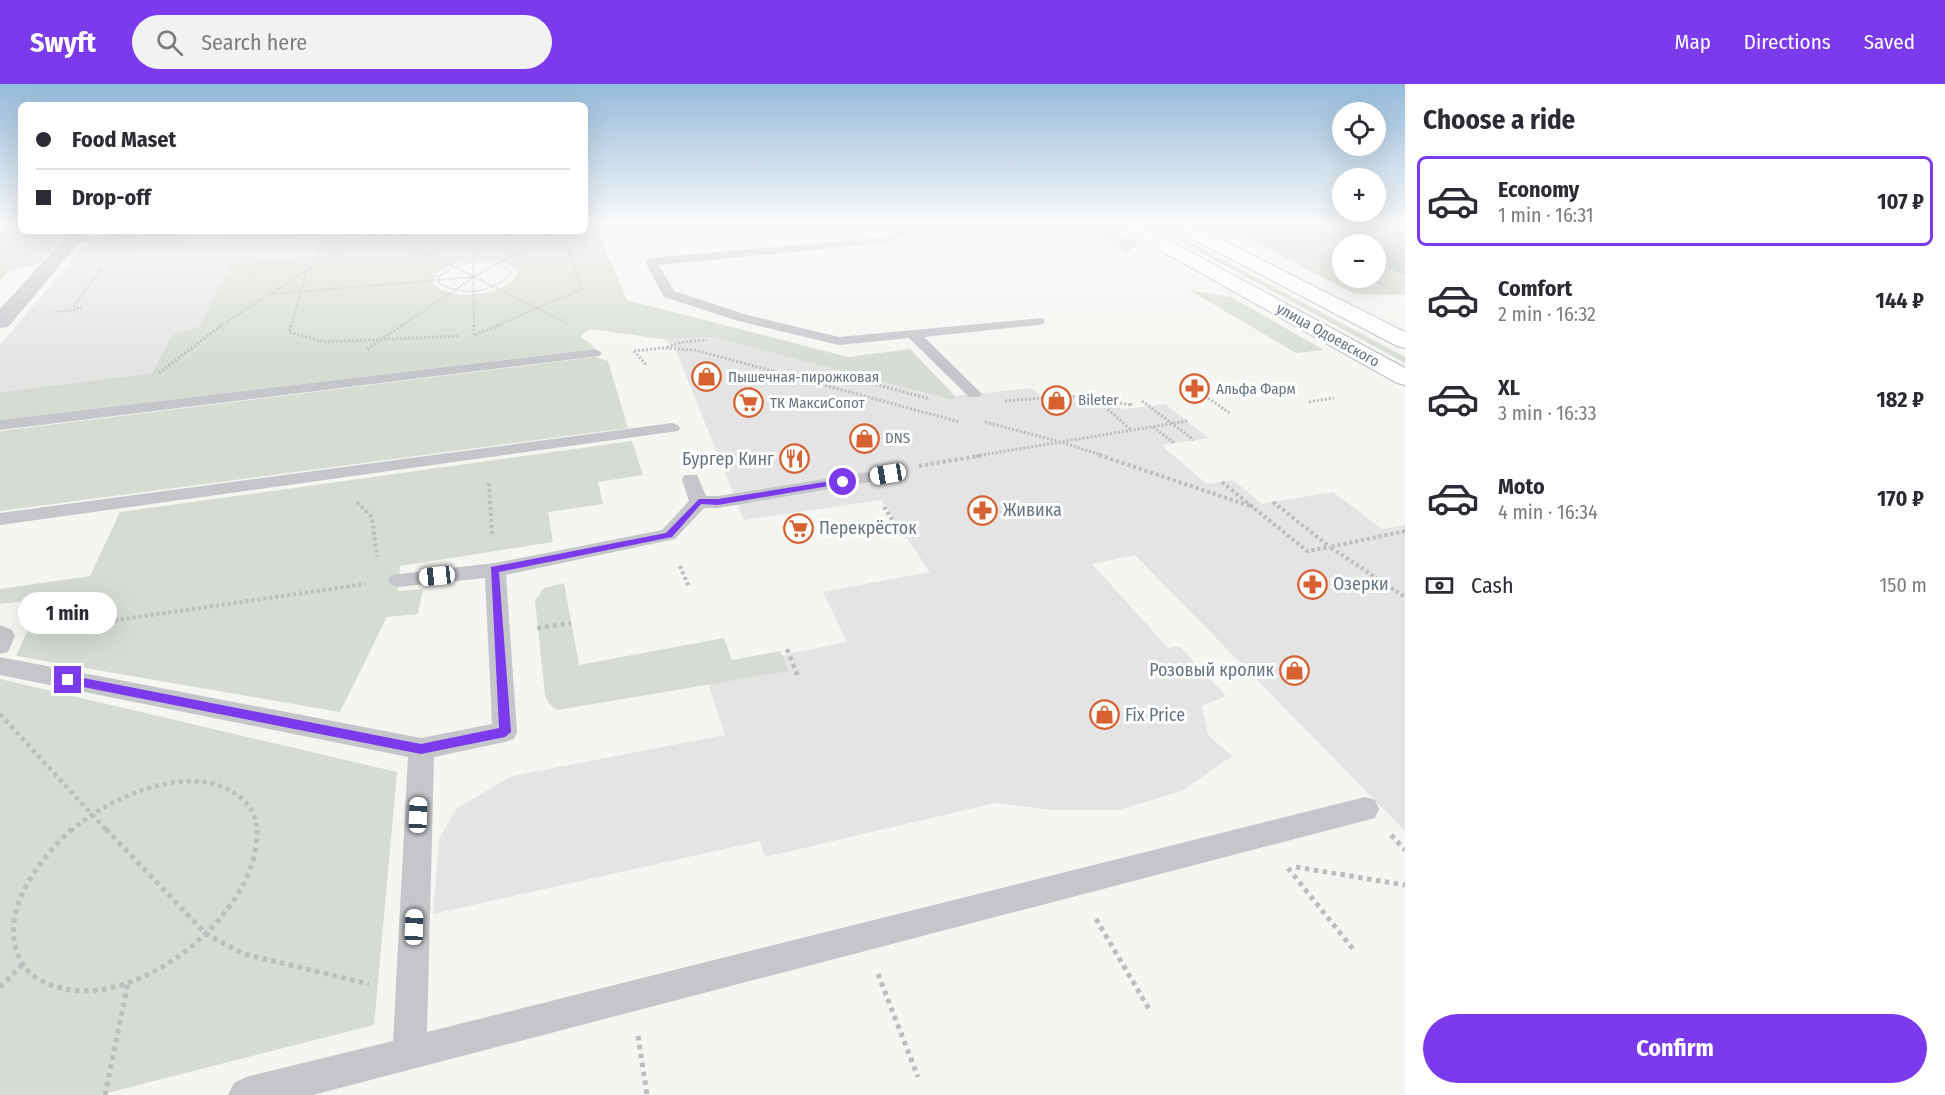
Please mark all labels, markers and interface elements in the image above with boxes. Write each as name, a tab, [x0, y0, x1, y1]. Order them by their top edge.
search box	[132, 15, 552, 69]
text: Swyft	[30, 26, 96, 59]
icon: search	[153, 26, 186, 59]
text: Search here	[201, 29, 307, 56]
text: Map	[1674, 29, 1711, 55]
text: Directions	[1744, 29, 1831, 55]
text: Saved	[1864, 29, 1915, 55]
map controls	[1332, 102, 1386, 288]
button: locate	[1332, 102, 1386, 156]
text: Choose a ride	[1423, 104, 1575, 136]
text: Food Maset	[72, 126, 176, 153]
button: +	[1332, 168, 1386, 222]
icon: car	[1426, 174, 1480, 228]
text: Economy	[1498, 176, 1579, 203]
text: Drop-off	[72, 184, 151, 211]
text: 107 ₽	[1877, 188, 1924, 215]
text: 1 min · 16:31	[1498, 203, 1594, 227]
button: −	[1332, 234, 1386, 288]
icon: car	[1426, 273, 1480, 327]
text: Comfort	[1498, 275, 1572, 302]
text: 144 ₽	[1876, 287, 1924, 314]
street label: улица Одоевского	[1273, 299, 1383, 371]
text: 2 min · 16:32	[1498, 302, 1596, 326]
shop icon: Пышечная-пирожковая	[691, 361, 723, 393]
place label: Пышечная-пирожковая	[728, 368, 879, 386]
icon: car	[1426, 372, 1480, 426]
pharmacy icon: Альфа Фарм	[1179, 373, 1211, 405]
text: XL	[1498, 374, 1520, 401]
place label: Альфа Фарм	[1216, 380, 1296, 398]
shop icon: Bileter	[1041, 384, 1073, 416]
text: 182 ₽	[1877, 386, 1924, 413]
supermarket icon: ТК МаксиСопот	[733, 387, 765, 419]
place label: Bileter	[1078, 391, 1119, 409]
place label: ТК МаксиСопот	[770, 394, 866, 412]
text: 3 min · 16:33	[1498, 401, 1597, 425]
shop icon: DNS	[848, 422, 880, 454]
place label: DNS	[885, 429, 910, 447]
restaurant icon: Бургер Кинг	[779, 443, 811, 475]
place label: Бургер Кинг	[682, 448, 774, 470]
car	[869, 462, 907, 486]
route start	[829, 468, 856, 495]
icon: car	[1426, 471, 1480, 525]
text: Moto	[1498, 473, 1545, 500]
text: 170 ₽	[1877, 485, 1924, 512]
pharmacy icon: Живика	[966, 494, 998, 526]
place label: Живика	[1003, 499, 1062, 521]
text: 4 min · 16:34	[1498, 500, 1598, 524]
supermarket icon: Перекрёсток	[782, 512, 814, 544]
place label: Перекрёсток	[819, 517, 917, 539]
car	[418, 565, 456, 587]
pharmacy icon: Озерки	[1296, 568, 1328, 600]
icon: cash	[1423, 569, 1456, 602]
text: Cash	[1471, 572, 1514, 599]
place label: Озерки	[1333, 573, 1389, 595]
text: 150 m	[1880, 573, 1927, 597]
callout: 1 min	[19, 593, 118, 635]
text: 1 min	[46, 601, 89, 625]
shop icon: Розовый кролик	[1279, 654, 1311, 686]
place label: Розовый кролик	[1149, 659, 1275, 681]
route end	[54, 666, 81, 693]
shop icon: Fix Price	[1088, 699, 1120, 731]
place label: Fix Price	[1125, 704, 1185, 726]
car	[408, 797, 428, 833]
car	[404, 909, 424, 945]
button: Confirm	[1423, 1014, 1927, 1083]

